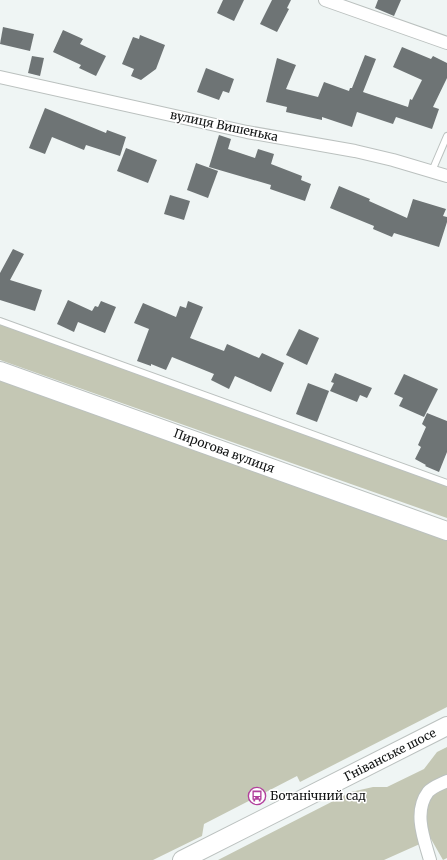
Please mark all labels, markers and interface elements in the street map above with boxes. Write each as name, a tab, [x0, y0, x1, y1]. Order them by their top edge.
street label: вулиця Вишенька	[169, 107, 280, 144]
street label: Пирогова вулиця	[172, 425, 277, 476]
street label: Гніванське шосе	[341, 725, 438, 784]
bus stop icon: Ботанічний сад	[247, 786, 267, 806]
place label: Ботанічний сад	[270, 788, 366, 803]

